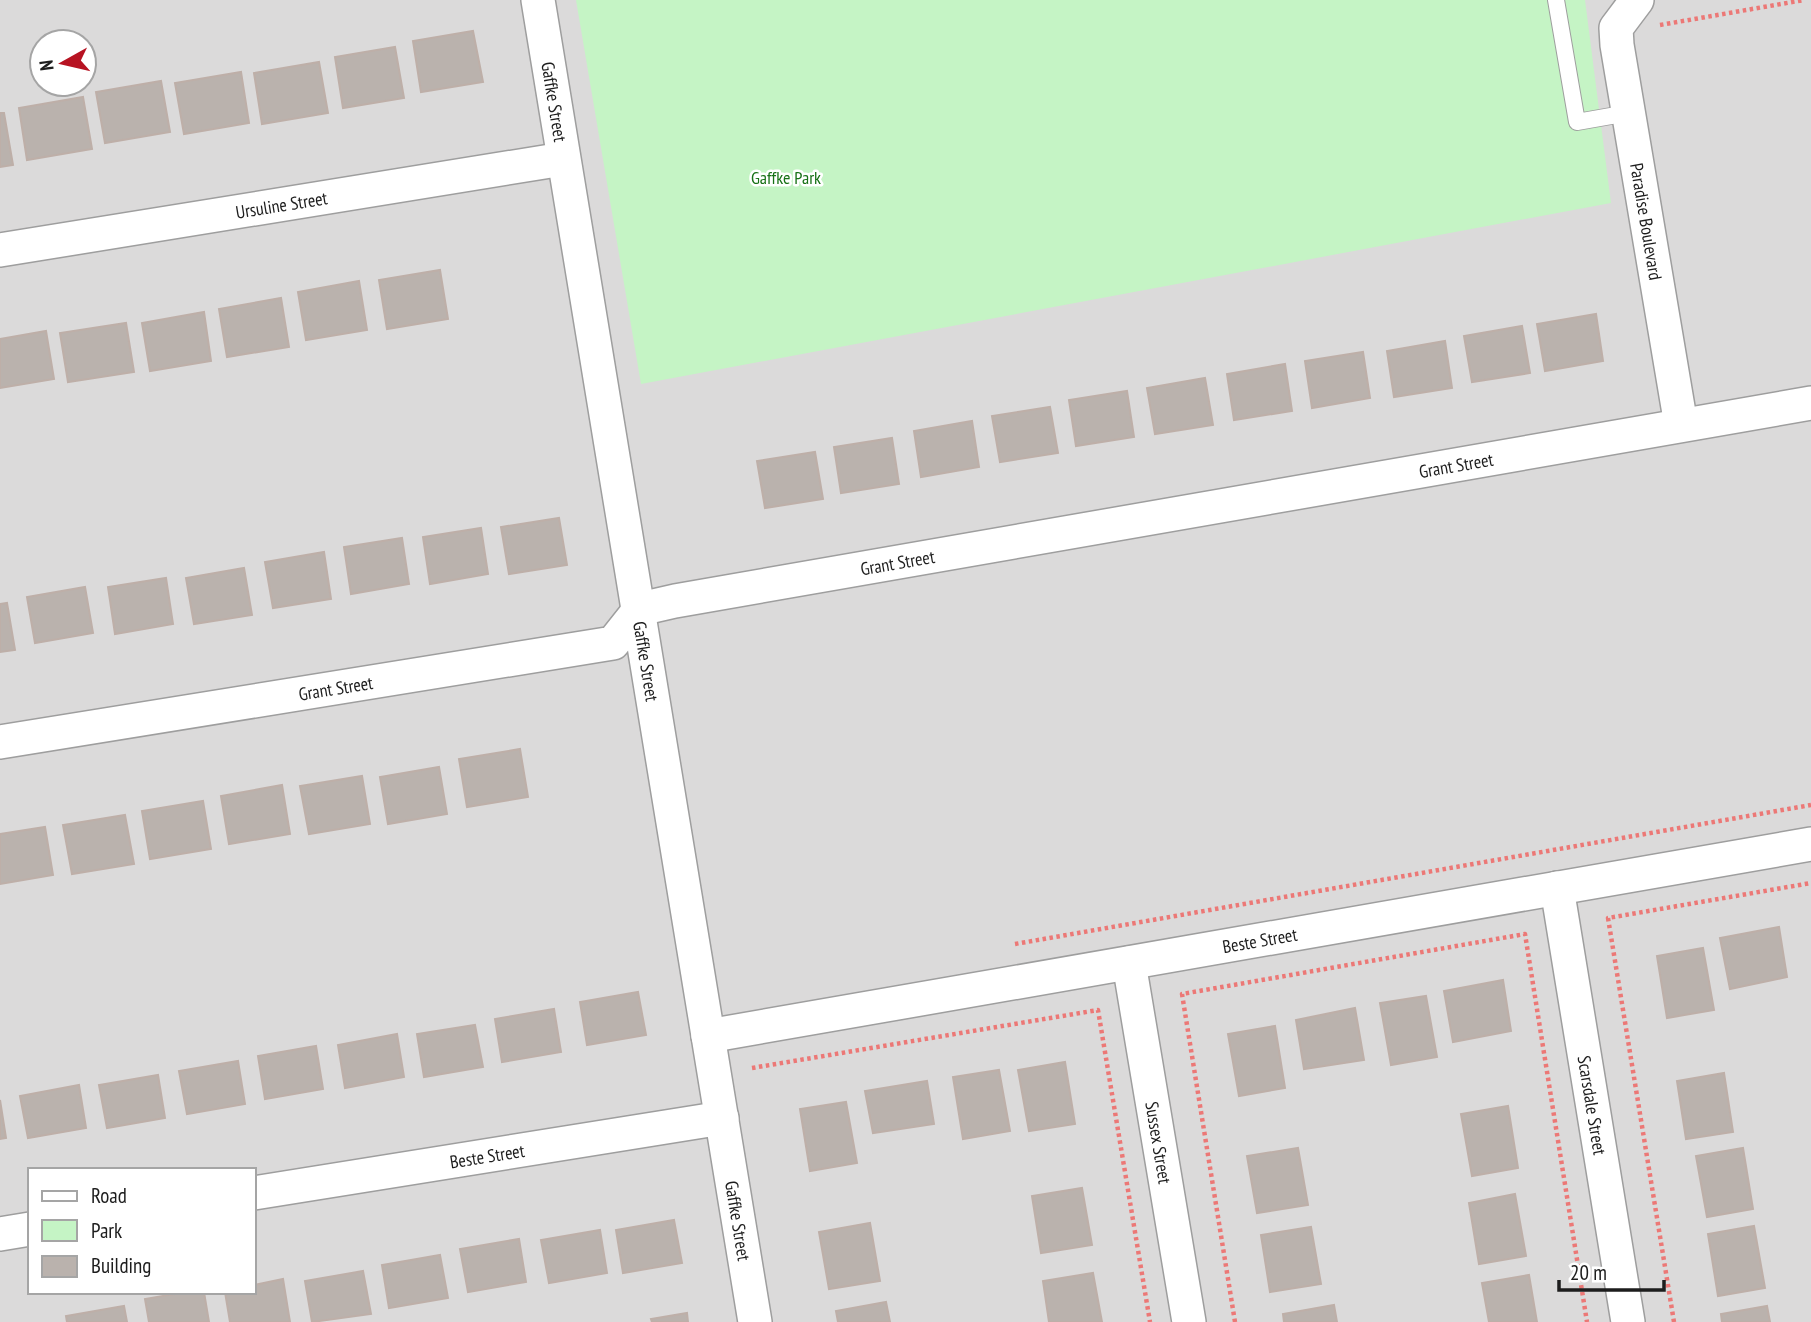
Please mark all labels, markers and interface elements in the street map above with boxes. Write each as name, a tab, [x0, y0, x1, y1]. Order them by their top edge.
north arrow	[28, 28, 98, 98]
text: N	[34, 59, 59, 72]
street label: Gaffke Street	[537, 60, 573, 143]
street label: Paradise Boulevard	[1626, 161, 1668, 282]
park label: Gaffke Park	[751, 166, 821, 189]
street label: Ursuline Street	[234, 186, 329, 223]
street label: Grant Street	[1417, 447, 1495, 483]
street label: Grant Street	[858, 544, 936, 580]
street label: Gaffke Street	[629, 619, 664, 703]
street label: Grant Street	[297, 670, 375, 705]
street label: Beste Street	[1221, 922, 1299, 958]
street label: Scarsdale Street	[1573, 1054, 1612, 1156]
street label: Sussex Street	[1141, 1100, 1177, 1185]
street label: Beste Street	[448, 1138, 526, 1173]
legend	[28, 1168, 256, 1294]
street label: Gaffke Street	[720, 1179, 756, 1262]
text: Road	[91, 1182, 127, 1209]
text: Park	[91, 1217, 122, 1244]
scale bar	[1559, 1248, 1664, 1292]
text: Building	[91, 1252, 151, 1279]
text: 20 m	[1570, 1259, 1607, 1286]

